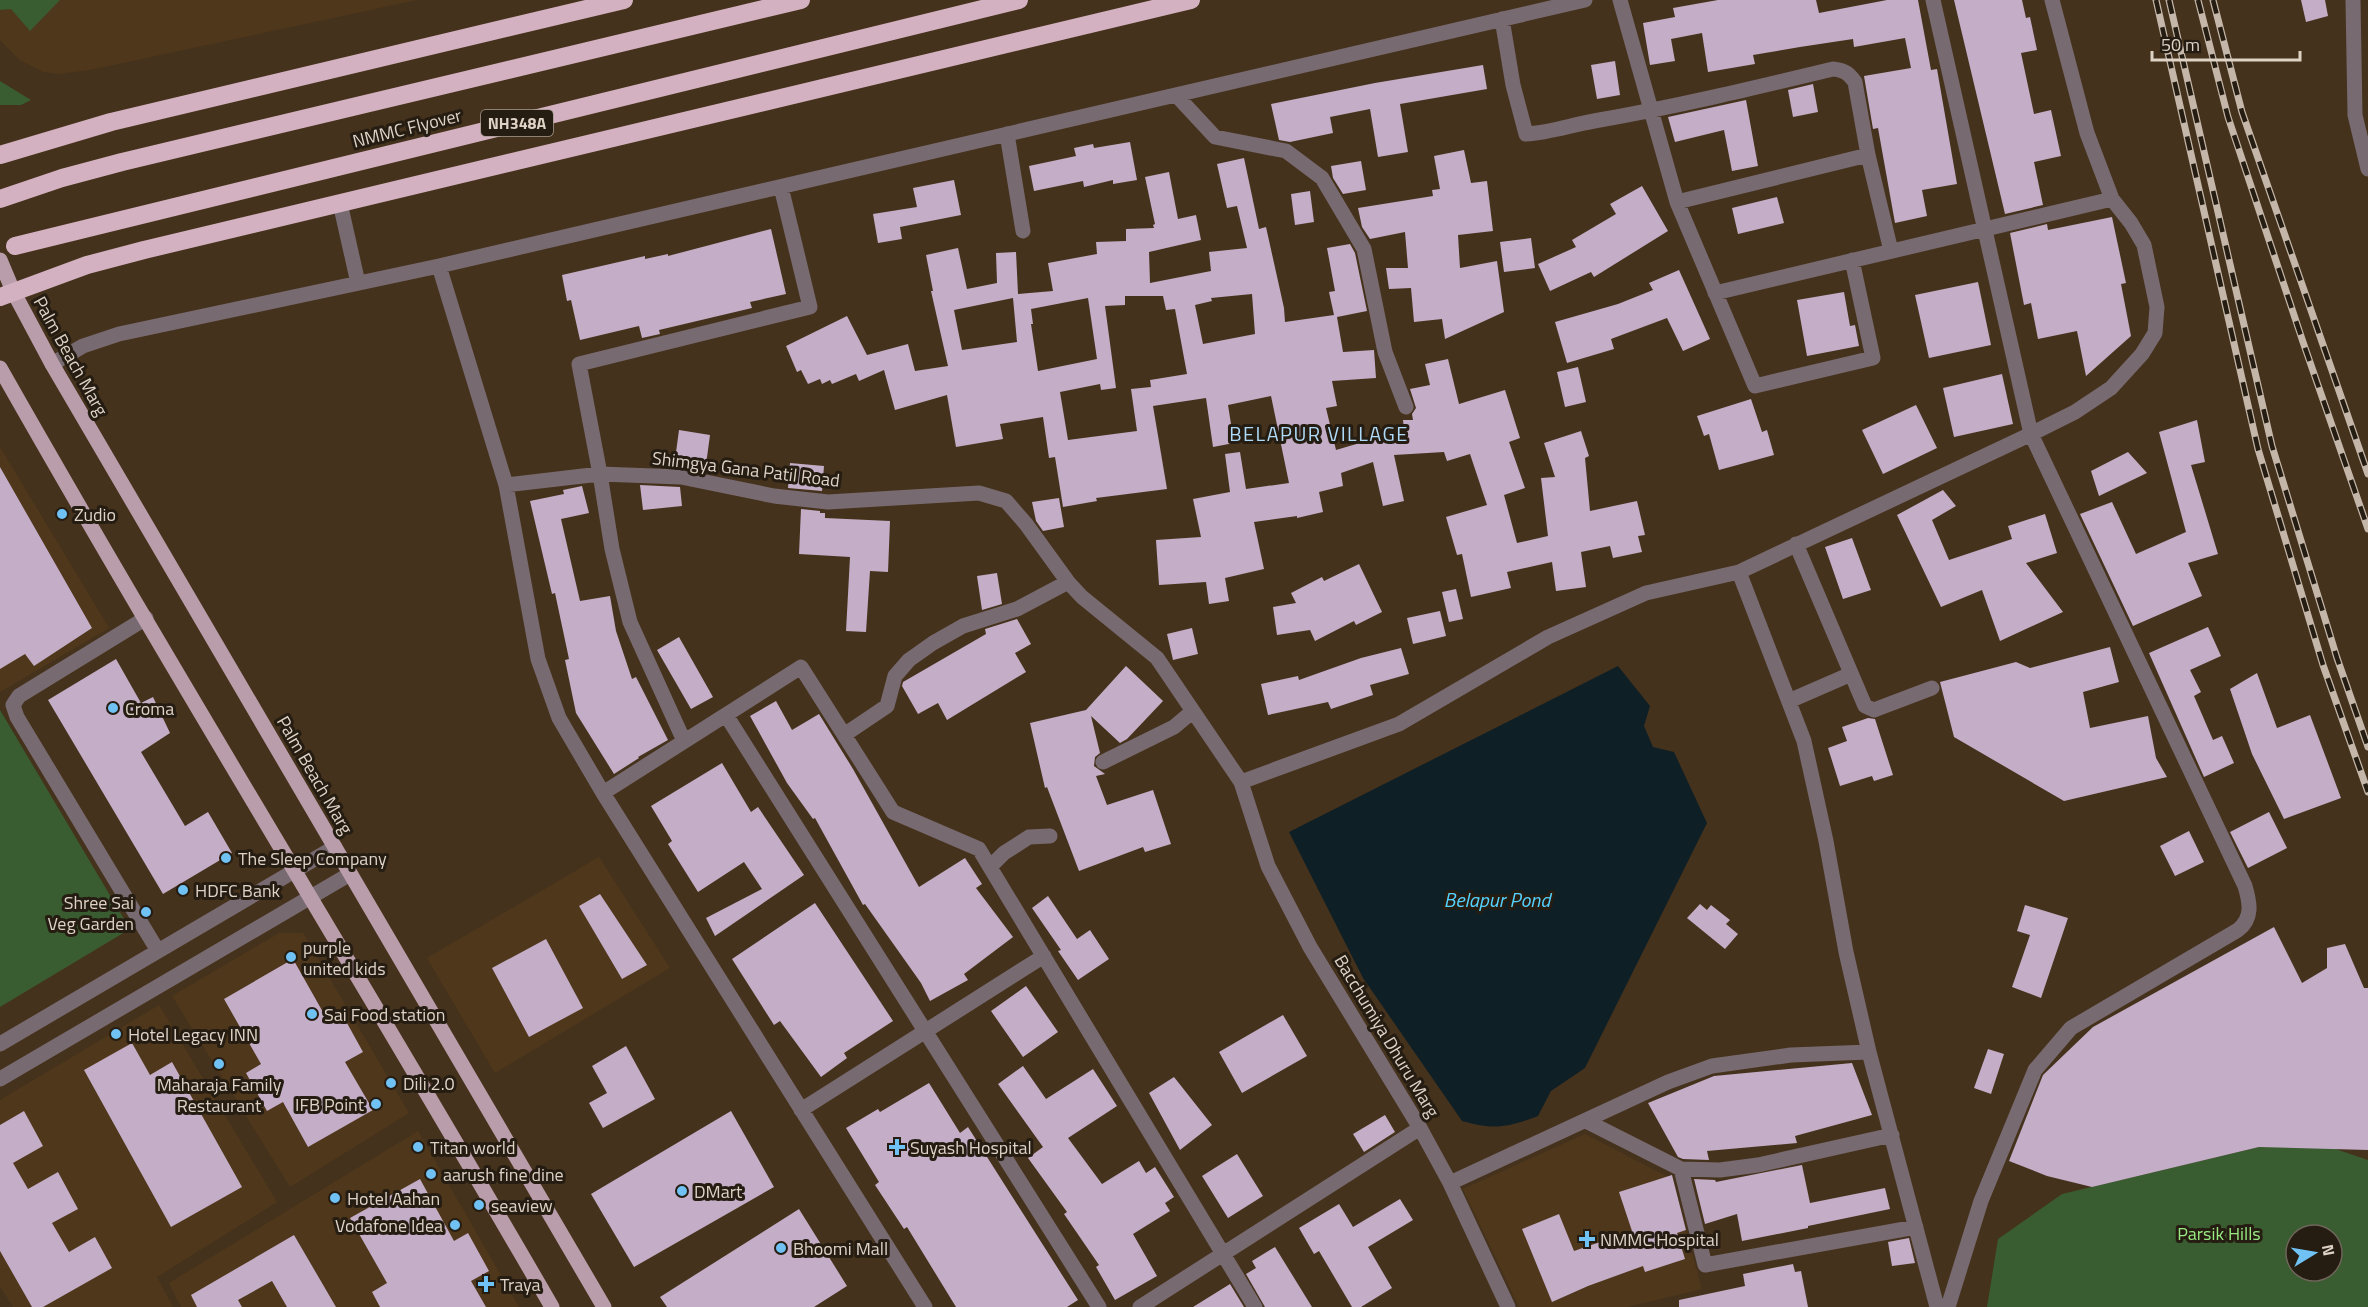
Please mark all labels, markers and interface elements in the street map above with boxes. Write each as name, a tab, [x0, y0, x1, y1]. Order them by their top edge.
scale bar	[2152, 24, 2300, 62]
text: 50 m	[2161, 31, 2200, 58]
street label: NMMC Flyover	[350, 101, 464, 155]
road number: NH348A	[481, 110, 553, 136]
street label: Palm Beach Marg	[27, 291, 115, 421]
district label: BELAPUR VILLAGE	[1229, 418, 1409, 449]
street label: Shimgya Gana Patil Road	[651, 444, 841, 494]
place label: Zudio	[74, 501, 116, 528]
marker: Zudio	[55, 507, 69, 521]
place label: Croma	[125, 695, 174, 722]
marker: Croma	[106, 701, 120, 715]
street label: Palm Beach Marg	[270, 711, 360, 839]
place label: The Sleep Company	[238, 845, 387, 872]
marker: The Sleep Company	[219, 851, 233, 865]
place label: HDFC Bank	[195, 877, 281, 904]
marker: HDFC Bank	[176, 883, 190, 897]
water label: Belapur Pond	[1444, 884, 1552, 915]
place label: Shree Sai Veg Garden	[47, 889, 134, 937]
marker: Shree Sai Veg Garden	[139, 905, 153, 919]
place label: purple united kids	[303, 934, 386, 982]
marker: purple united kids	[284, 950, 298, 964]
street label: Bacchumiya Dhuru Marg	[1328, 950, 1446, 1122]
place label: Sai Food station	[324, 1001, 445, 1028]
marker: Sai Food station	[305, 1007, 319, 1021]
place label: Hotel Legacy INN	[128, 1021, 258, 1048]
marker: Hotel Legacy INN	[109, 1027, 123, 1041]
marker: Maharaja Family Restaurant	[212, 1057, 226, 1071]
place label: Dili 2.0	[403, 1070, 455, 1097]
place label: Maharaja Family Restaurant	[157, 1071, 282, 1119]
marker: Dili 2.0	[384, 1076, 398, 1090]
place label: IFB Point	[295, 1091, 365, 1118]
marker: IFB Point	[369, 1097, 383, 1111]
place label: Titan world	[430, 1134, 515, 1161]
place label: Suyash Hospital	[910, 1134, 1032, 1161]
marker: Suyash Hospital	[888, 1138, 906, 1156]
marker: Titan world	[411, 1140, 425, 1154]
place label: aarush fine dine	[443, 1161, 564, 1188]
marker: aarush fine dine	[424, 1167, 438, 1181]
place label: DMart	[694, 1178, 743, 1205]
marker: DMart	[675, 1184, 689, 1198]
place label: Hotel Aahan	[347, 1185, 440, 1212]
marker: Hotel Aahan	[328, 1191, 342, 1205]
place label: seaview	[491, 1192, 553, 1219]
marker: seaview	[472, 1198, 486, 1212]
place label: Vodafone Idea	[335, 1212, 443, 1239]
marker: Vodafone Idea	[448, 1218, 462, 1232]
park label: Parsik Hills	[2177, 1220, 2261, 1247]
north arrow	[2284, 1223, 2344, 1283]
place label: NMMC Hospital	[1600, 1226, 1719, 1253]
marker: NMMC Hospital	[1578, 1230, 1596, 1248]
place label: Bhoomi Mall	[793, 1235, 888, 1262]
marker: Bhoomi Mall	[774, 1241, 788, 1255]
text: N	[2316, 1242, 2342, 1258]
place label: Traya	[500, 1271, 541, 1298]
marker: Traya	[477, 1275, 495, 1293]

